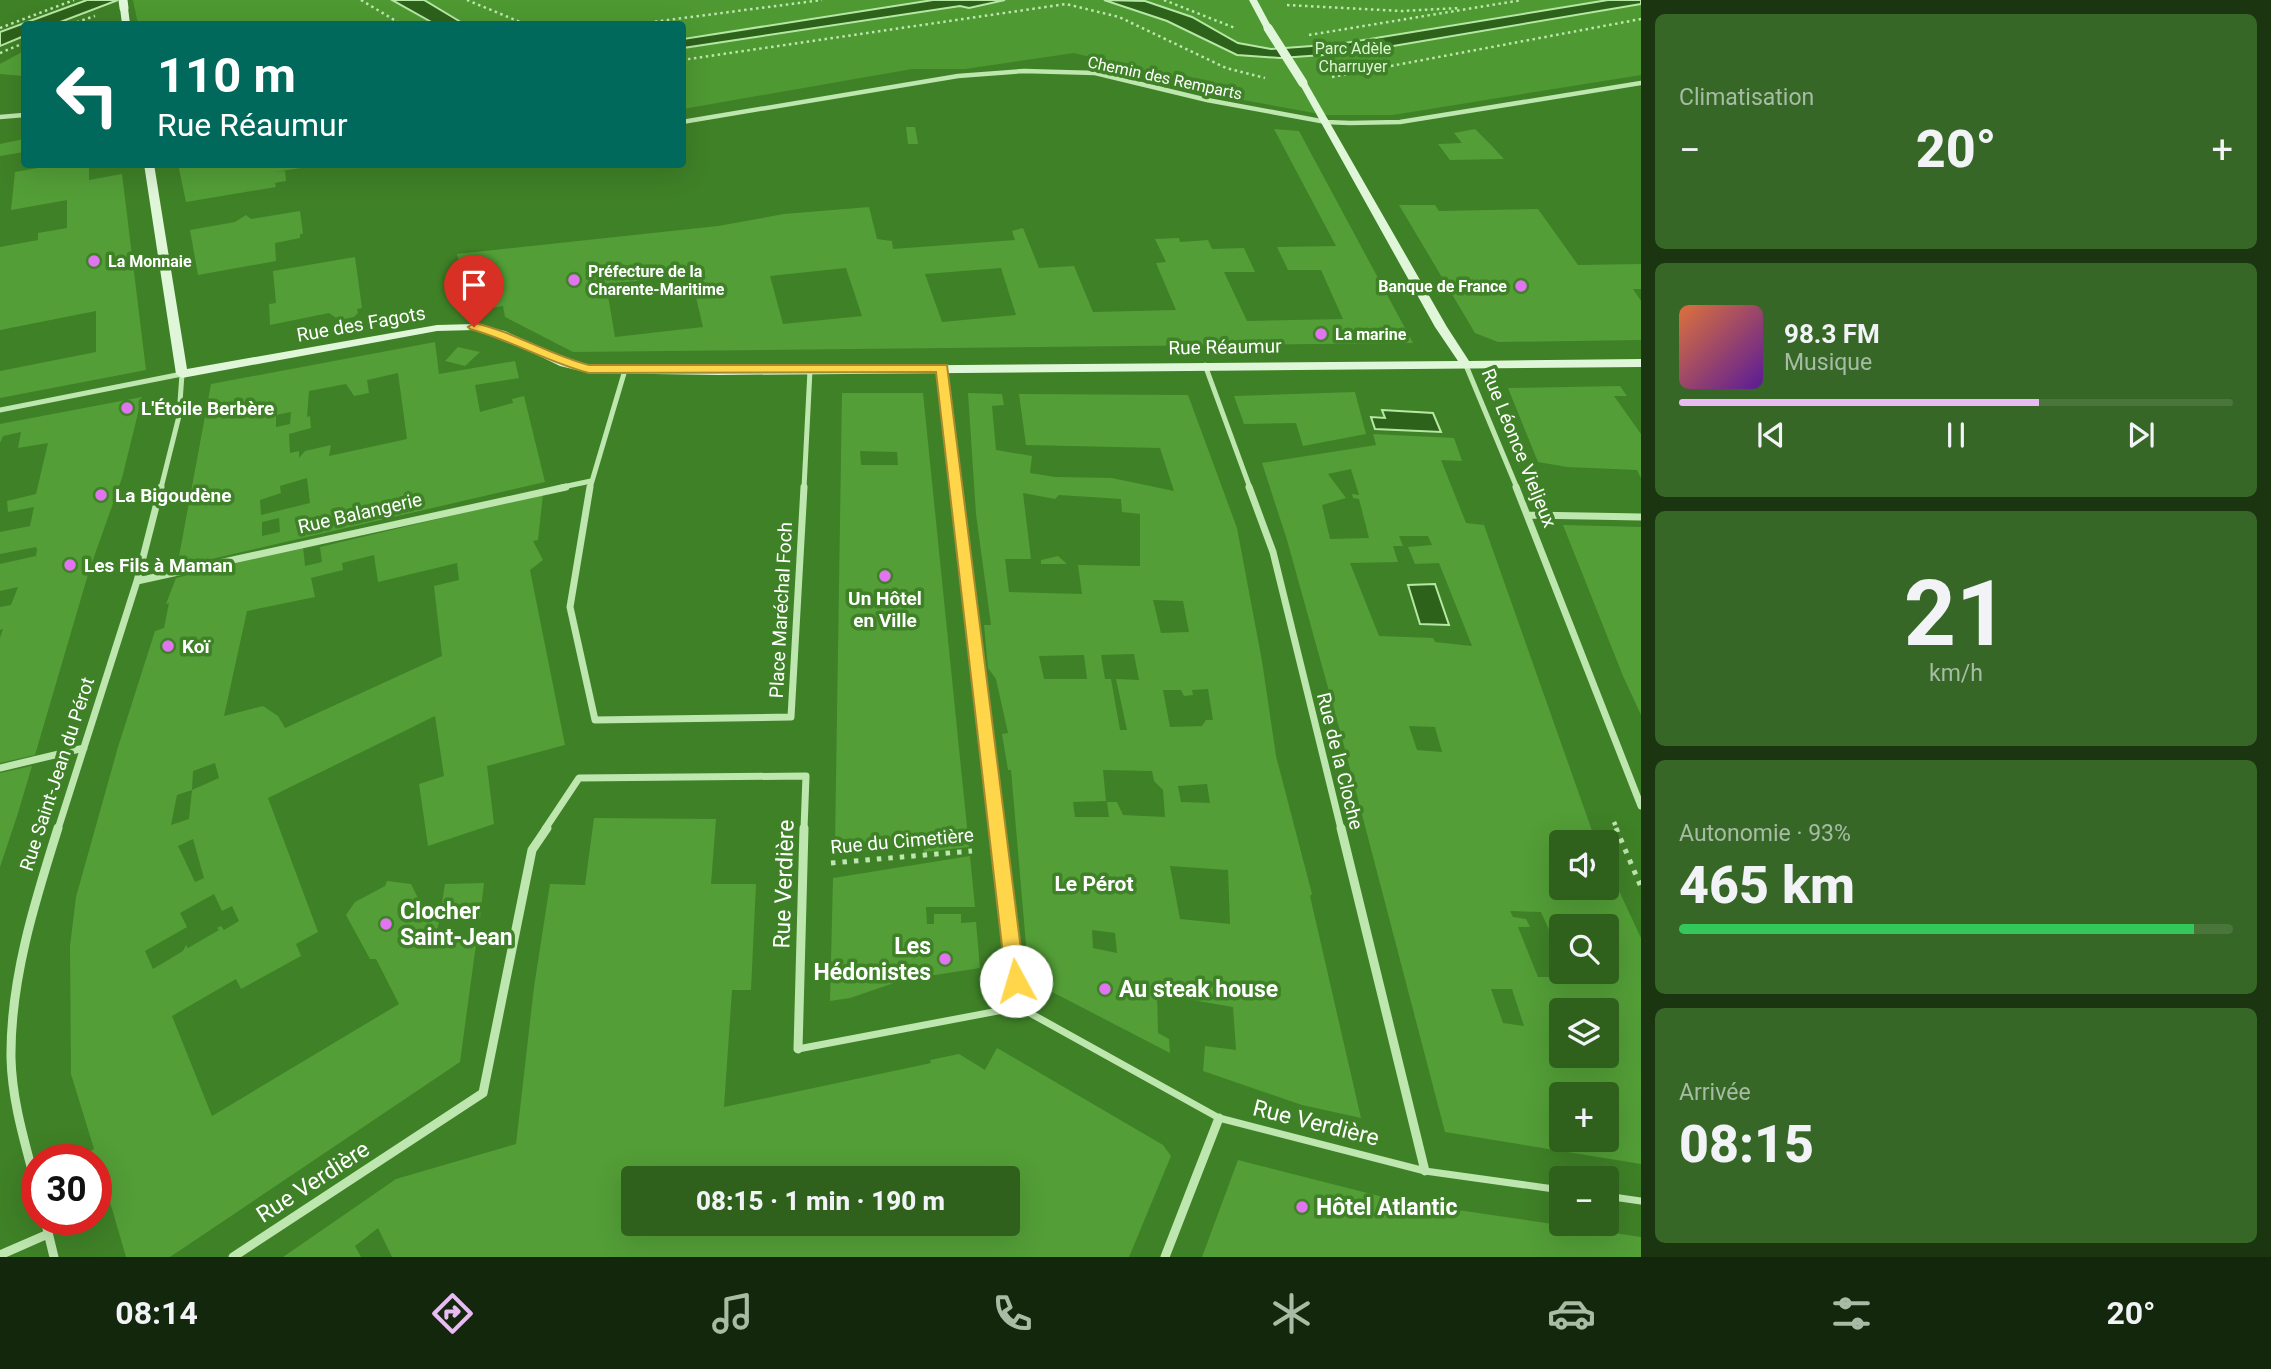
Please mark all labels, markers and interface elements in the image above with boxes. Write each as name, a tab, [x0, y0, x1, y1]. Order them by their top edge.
park label: Parc Adèle Charruyer	[1315, 39, 1391, 76]
text: 110 m	[157, 47, 296, 104]
icon: left	[42, 49, 133, 140]
street label: Chemin des Remparts	[1086, 52, 1244, 104]
text: Climatisation	[1679, 84, 1814, 111]
text: Rue Réaumur	[157, 106, 348, 144]
text: 20°	[1916, 119, 1996, 180]
text: −	[1679, 128, 1701, 172]
text: +	[2211, 128, 2233, 172]
place label: La Monnaie	[108, 252, 192, 271]
marker: La Monnaie	[86, 253, 102, 269]
pin	[444, 255, 504, 327]
place label: Préfecture de la Charente-Maritime	[588, 262, 725, 299]
icon: arrive	[455, 266, 493, 304]
marker: Préfecture de la Charente-Maritime	[566, 272, 582, 288]
place label: Banque de France	[1378, 277, 1507, 296]
marker: Banque de France	[1513, 278, 1529, 294]
street label: Rue des Fagots	[295, 301, 427, 347]
text: 98.3 FM	[1784, 319, 1880, 349]
place label: La marine	[1335, 325, 1407, 344]
marker: La marine	[1313, 326, 1329, 342]
street label: Rue Réaumur	[1168, 335, 1282, 359]
text: Musique	[1784, 349, 1872, 376]
street label: Rue Léonce Vieljeux	[1477, 365, 1562, 531]
place label: L'Étoile Berbère	[141, 397, 274, 420]
marker: L'Étoile Berbère	[119, 400, 135, 416]
icon: previous	[1752, 416, 1790, 454]
icon: pause	[1937, 416, 1975, 454]
icon: next	[2122, 416, 2160, 454]
place label: La Bigoudène	[115, 484, 231, 507]
marker: La Bigoudène	[93, 487, 109, 503]
street label: Rue Balangerie	[296, 488, 424, 538]
street label: Place Maréchal Foch	[765, 521, 797, 699]
place label: Les Fils à Maman	[84, 554, 233, 577]
marker: Les Fils à Maman	[62, 557, 78, 573]
text: 21	[1904, 561, 2008, 667]
marker: Un Hôtel en Ville	[877, 568, 893, 584]
place label: Un Hôtel en Ville	[848, 587, 922, 632]
place label: Koï	[182, 635, 212, 658]
marker: Koï	[160, 638, 176, 654]
text: km/h	[1929, 660, 1983, 687]
street label: Rue Saint-Jean du Pérot	[15, 674, 99, 874]
street label: Rue de la Cloche	[1312, 690, 1368, 832]
street label: Rue Verdière	[768, 819, 800, 949]
text: Autonomie · 93%	[1679, 820, 1851, 847]
street label: Rue du Cimetière	[829, 823, 975, 859]
map controls	[1549, 830, 1619, 1236]
button: sound	[1549, 830, 1619, 900]
text: 465 km	[1679, 855, 1855, 916]
district label: Le Pérot	[1055, 872, 1134, 896]
place label: Clocher Saint-Jean	[400, 898, 513, 951]
button: search	[1549, 914, 1619, 984]
marker: Clocher Saint-Jean	[378, 916, 394, 932]
place label: Les Hédonistes	[814, 933, 931, 986]
position arrow	[979, 944, 1053, 1018]
marker: Les Hédonistes	[937, 951, 953, 967]
place label: Au steak house	[1119, 976, 1278, 1003]
marker: Au steak house	[1097, 981, 1113, 997]
button: layers	[1549, 998, 1619, 1068]
text: Arrivée	[1679, 1079, 1751, 1106]
button: +	[1549, 1082, 1619, 1152]
street label: Rue Verdière	[1250, 1094, 1382, 1152]
text: 08:15	[1679, 1114, 1814, 1175]
street label: Rue Verdière	[251, 1135, 375, 1229]
speed limit sign: 30	[21, 1144, 112, 1235]
button: −	[1549, 1166, 1619, 1236]
text: 08:15 · 1 min · 190 m	[696, 1186, 945, 1216]
place label: Hôtel Atlantic	[1316, 1194, 1457, 1221]
marker: Hôtel Atlantic	[1294, 1199, 1310, 1215]
icon: directions	[428, 1289, 477, 1338]
icon: music	[708, 1289, 757, 1338]
icon: phone	[988, 1289, 1037, 1338]
icon: climate	[1267, 1289, 1316, 1338]
icon: car	[1547, 1289, 1596, 1338]
icon: filters	[1827, 1289, 1876, 1338]
text: 08:14	[115, 1294, 198, 1332]
text: 20°	[2106, 1294, 2156, 1332]

